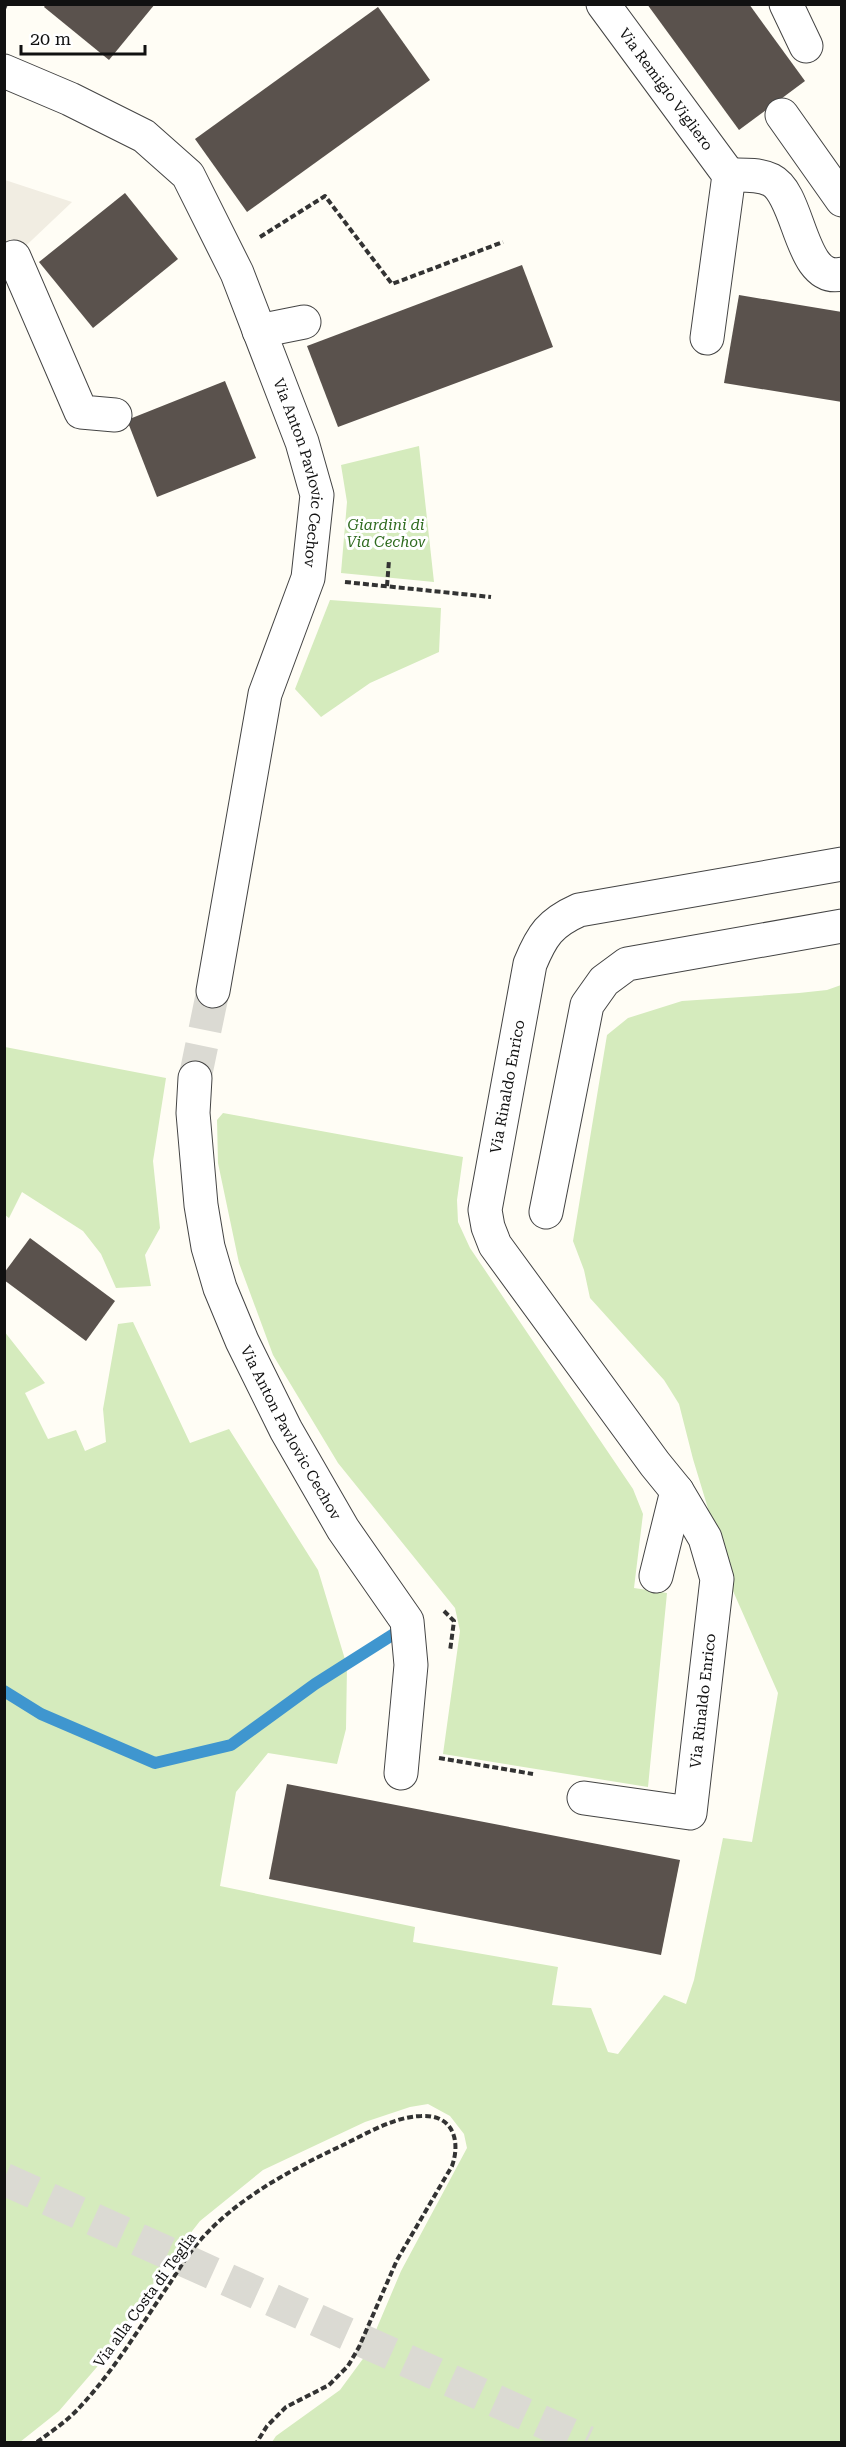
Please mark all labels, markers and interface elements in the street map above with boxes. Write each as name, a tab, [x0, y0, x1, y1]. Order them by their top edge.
scale bar	[21, 18, 146, 56]
street label: Via Remigio Vigliero	[615, 25, 717, 154]
text: 20 m	[30, 28, 71, 49]
street label: Via Anton Pavlovic Cechov	[269, 376, 326, 569]
park label: Giardini di Via Cechov	[347, 516, 426, 551]
street label: Via Rinaldo Enrico	[487, 1018, 529, 1155]
street label: Via Anton Pavlovic Cechov	[237, 1343, 345, 1523]
street label: Via Rinaldo Enrico	[686, 1632, 720, 1769]
street label: Via alla Costa di Teglia	[90, 2229, 200, 2371]

